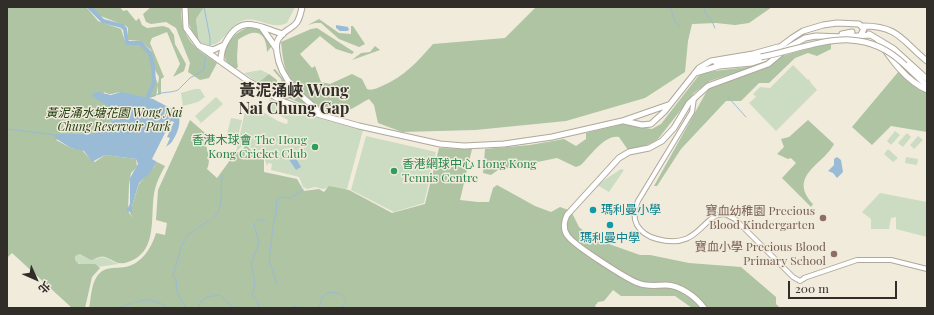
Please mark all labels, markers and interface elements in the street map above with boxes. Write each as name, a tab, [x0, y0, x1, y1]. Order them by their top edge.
district label: 黃泥涌峽 Wong Nai Chung Gap	[232, 81, 356, 119]
park label: 黃泥涌水塘花園 Wong Nai Chung Reservoir Park	[46, 106, 182, 134]
place label: 香港木球會 The Hong Kong Cricket Club	[192, 133, 307, 161]
marker: 香港木球會 The Hong Kong Cricket Club	[310, 142, 320, 152]
place label: 香港網球中心 Hong Kong Tennis Centre	[402, 157, 537, 185]
marker: 香港網球中心 Hong Kong Tennis Centre	[389, 166, 399, 176]
place label: 瑪利曼小學	[601, 203, 661, 217]
place label: 寶血幼稚園 Precious Blood Kindergarten	[706, 204, 815, 232]
marker: 瑪利曼小學	[588, 205, 598, 215]
marker: 寶血幼稚園 Precious Blood Kindergarten	[818, 213, 828, 223]
marker: 瑪利曼中學	[605, 220, 615, 230]
place label: 瑪利曼中學	[580, 231, 640, 245]
place label: 寶血小學 Precious Blood Primary School	[695, 240, 826, 268]
marker: 寶血小學 Precious Blood Primary School	[829, 249, 839, 259]
north arrow	[16, 259, 56, 299]
scale bar	[790, 273, 899, 299]
text: 北	[36, 279, 54, 297]
text: 200 m	[795, 280, 829, 296]

